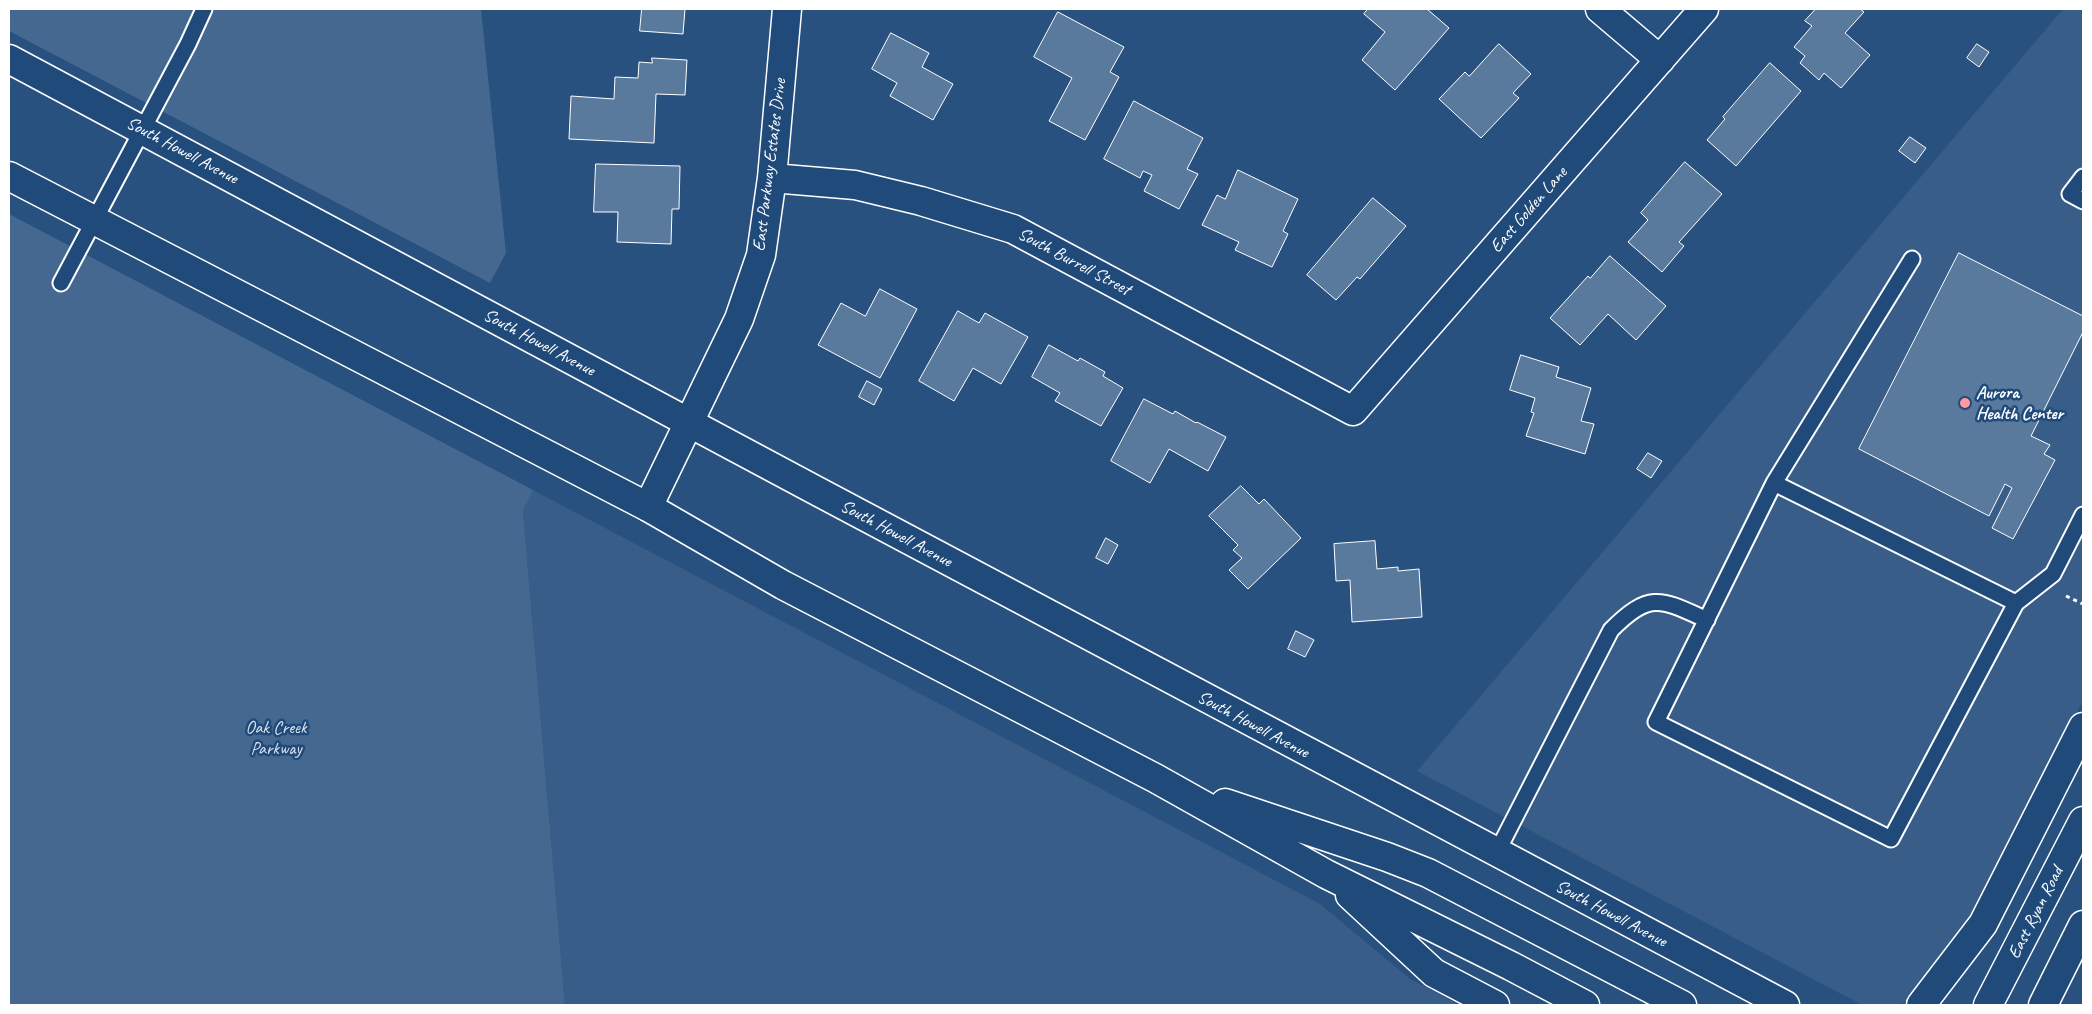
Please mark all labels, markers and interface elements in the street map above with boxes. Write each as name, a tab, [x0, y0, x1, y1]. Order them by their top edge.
street label: East Parkway Estates Drive	[749, 78, 791, 252]
street label: South Howell Avenue	[122, 113, 242, 189]
street label: East Golden Lane	[1486, 163, 1572, 257]
street label: South Burrell Street	[1014, 223, 1134, 301]
street label: South Howell Avenue	[479, 305, 599, 381]
place label: Aurora Health Center	[1976, 382, 2063, 424]
marker: Aurora Health Center	[1958, 396, 1972, 410]
street label: South Howell Avenue	[836, 496, 956, 572]
street label: South Howell Avenue	[1193, 687, 1313, 763]
park label: Oak Creek Parkway	[246, 717, 306, 760]
street label: East Ryan Road	[2004, 864, 2068, 962]
street label: South Howell Avenue	[1551, 876, 1671, 952]

